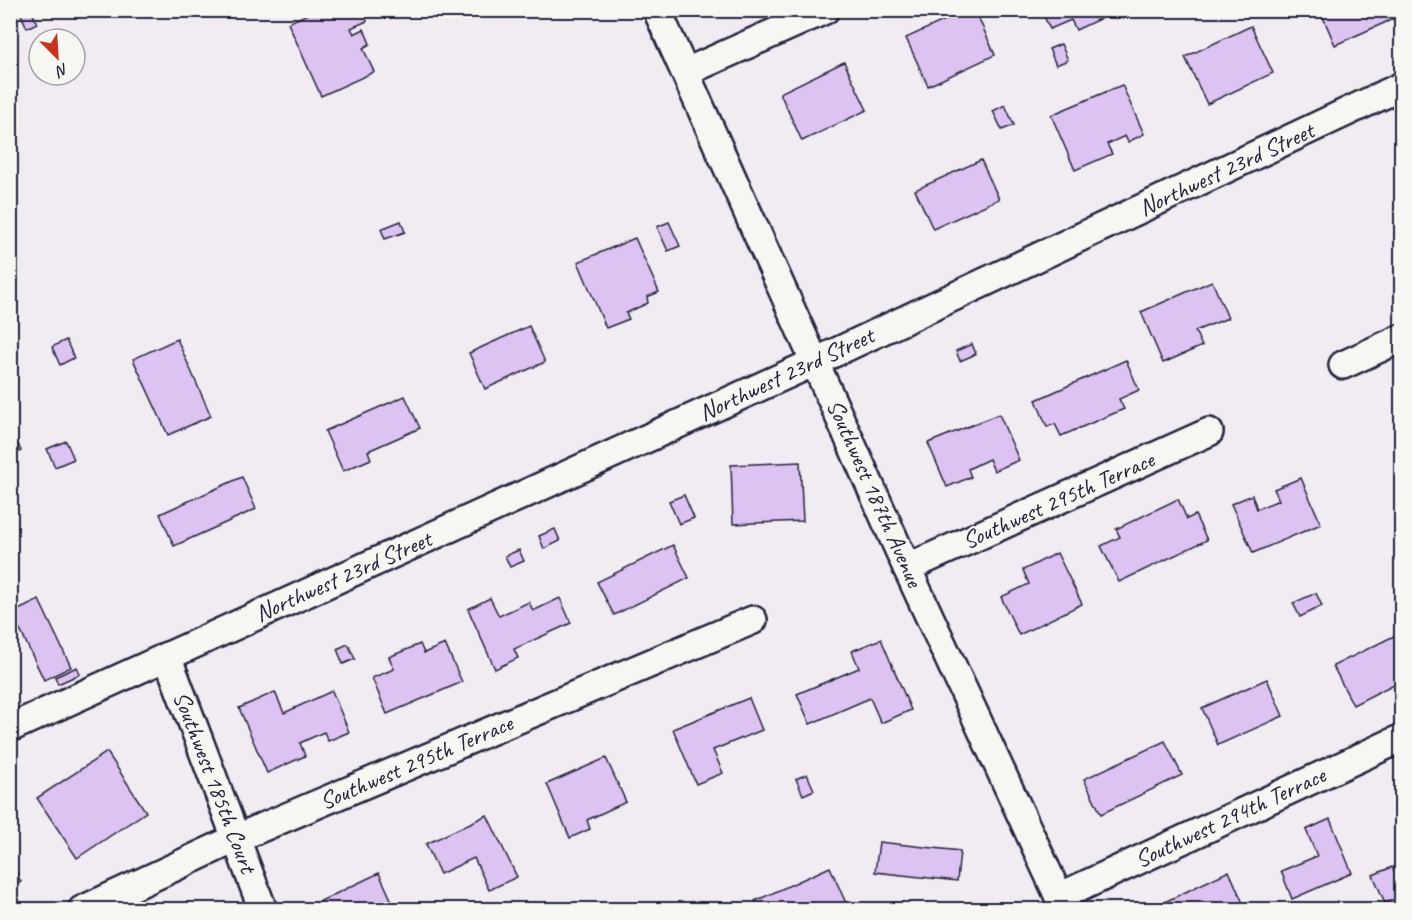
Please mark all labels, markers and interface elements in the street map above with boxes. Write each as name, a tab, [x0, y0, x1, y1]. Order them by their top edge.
north arrow	[27, 27, 87, 87]
text: N	[51, 59, 71, 82]
street label: Northwest 23rd Street	[1134, 114, 1320, 223]
street label: Northwest 23rd Street	[694, 319, 880, 428]
street label: Southwest 187th Avenue	[820, 395, 931, 593]
street label: Southwest 295th Terrace	[958, 443, 1160, 556]
street label: Northwest 23rd Street	[250, 523, 438, 628]
street label: Southwest 185th Court	[167, 687, 264, 879]
street label: Southwest 295th Terrace	[315, 707, 519, 816]
street label: Southwest 294th Terrace	[1130, 759, 1332, 874]

